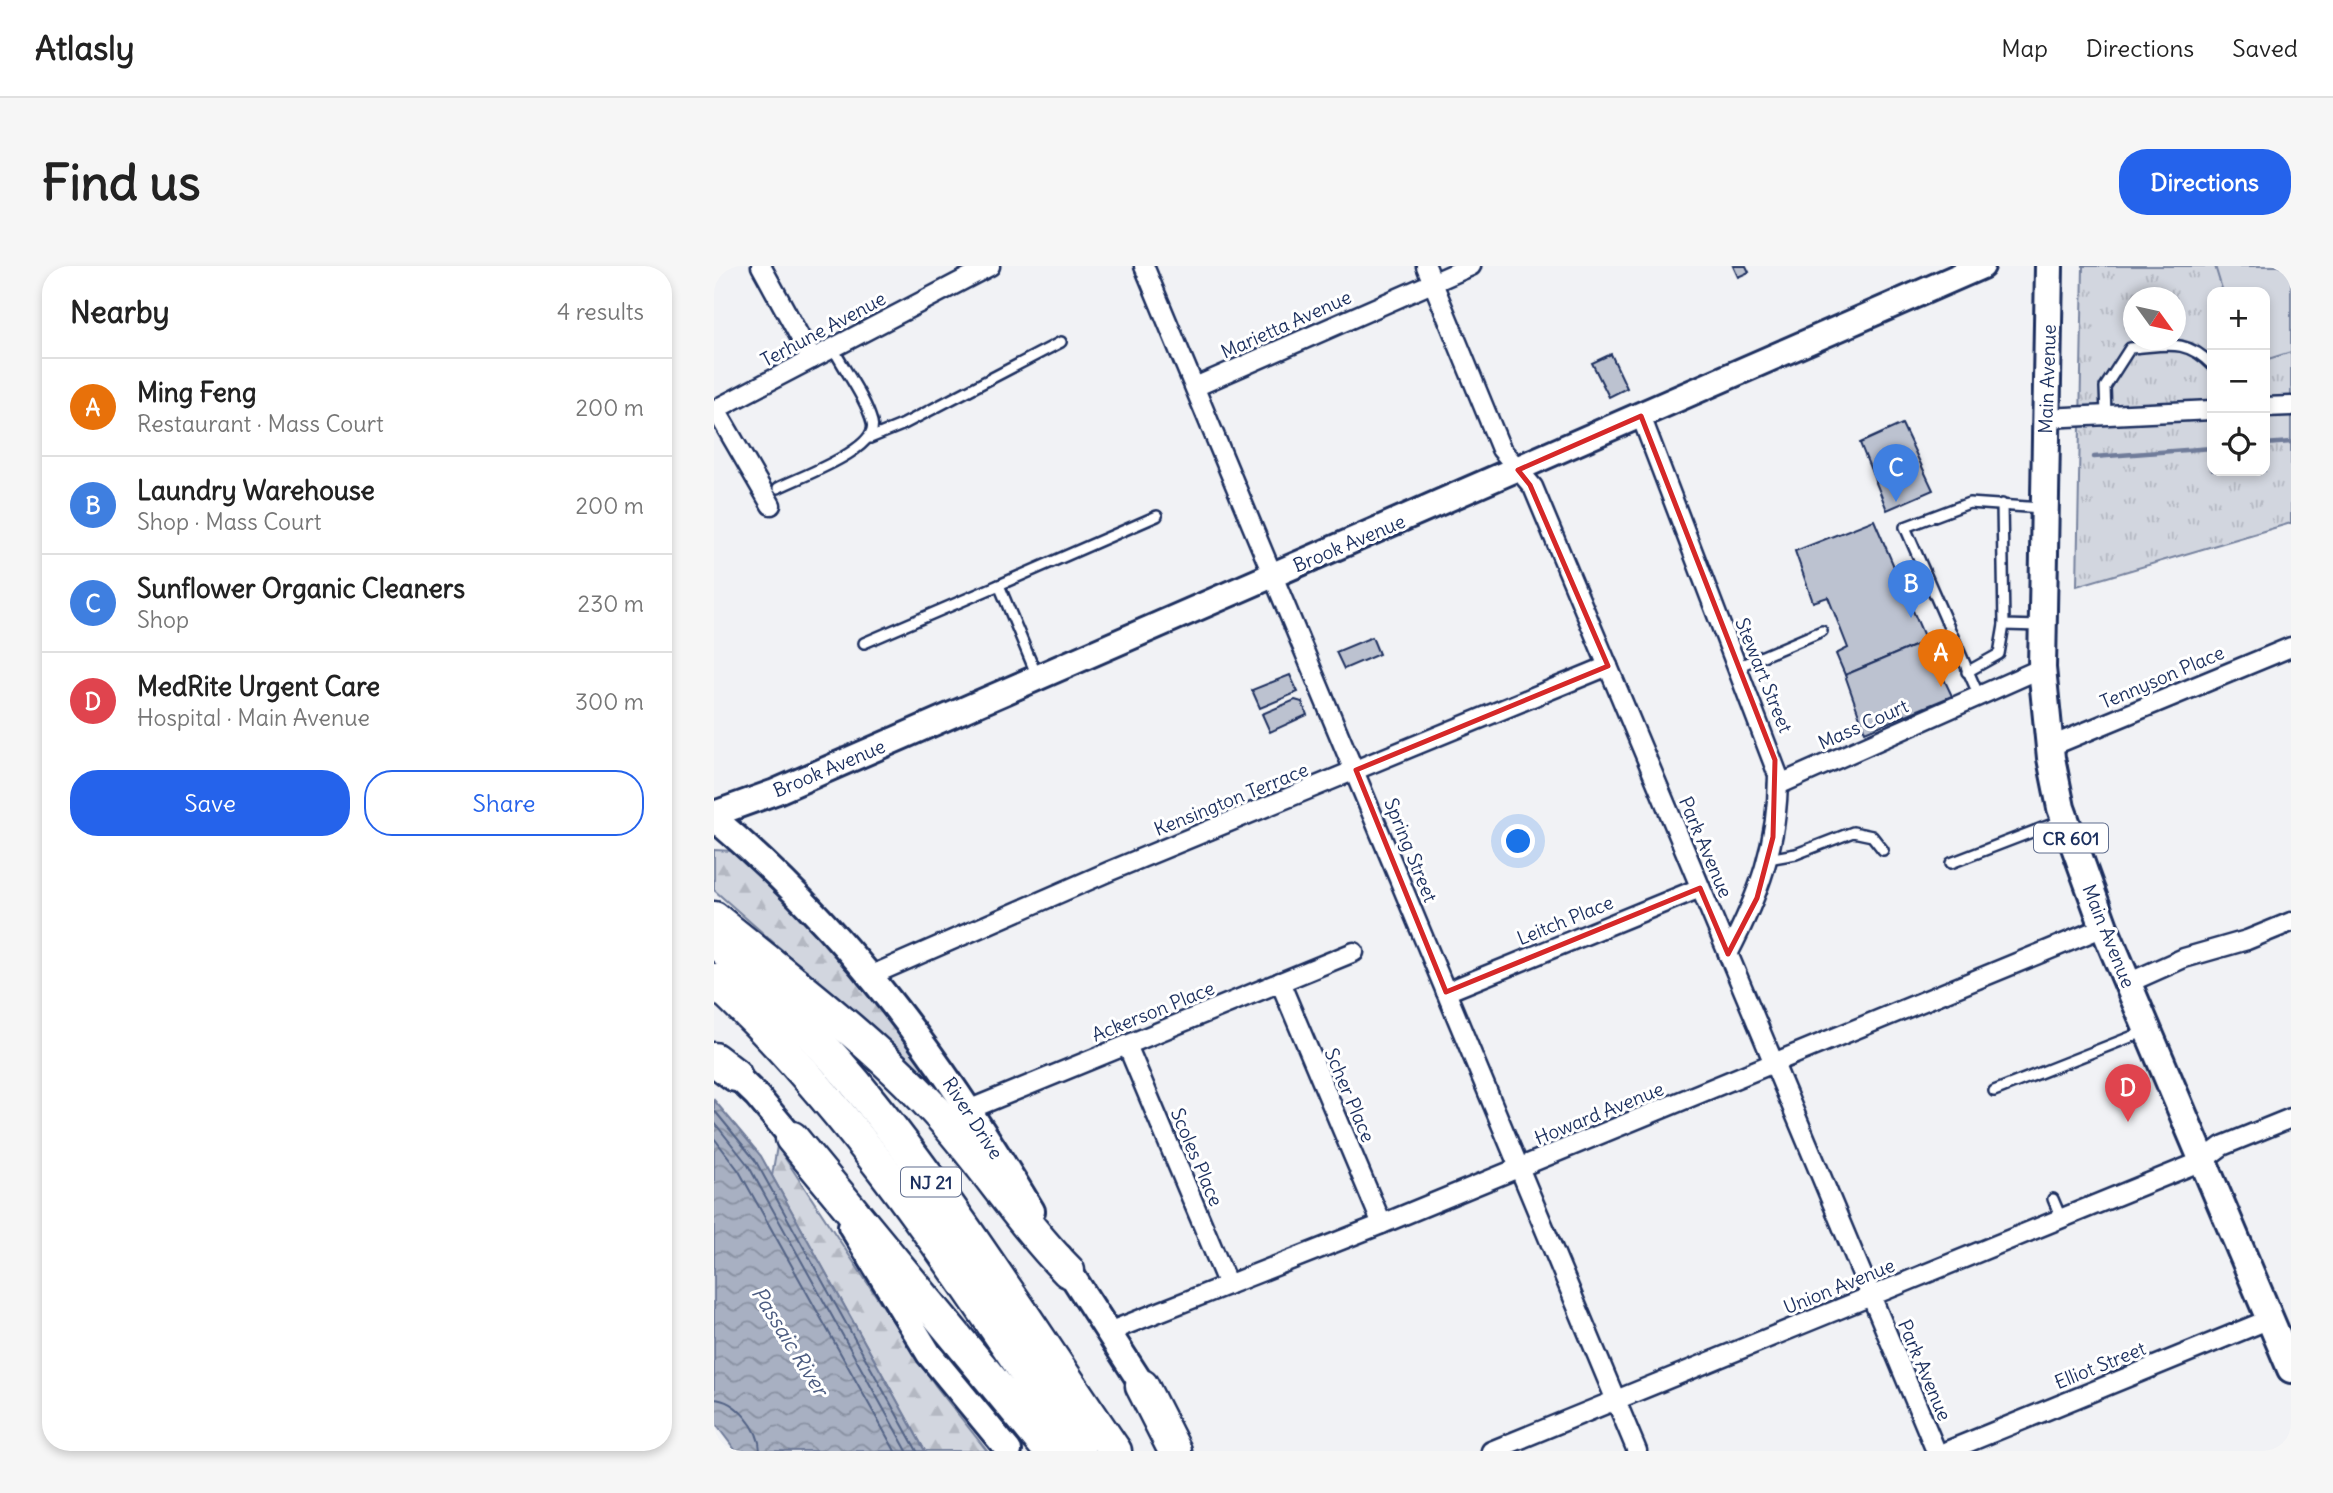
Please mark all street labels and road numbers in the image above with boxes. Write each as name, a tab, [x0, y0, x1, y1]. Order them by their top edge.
street label: Marietta Avenue	[1217, 285, 1355, 363]
street label: Terhune Avenue	[756, 286, 890, 372]
street label: Main Avenue	[2033, 324, 2061, 434]
street label: Brook Avenue	[1289, 509, 1409, 577]
street label: Stewart Street	[1730, 614, 1798, 736]
street label: Tennyson Place	[2096, 640, 2228, 714]
street label: Mass Court	[1814, 693, 1912, 755]
street label: Brook Avenue	[769, 734, 889, 802]
street label: Kensington Terrace	[1150, 757, 1312, 841]
street label: Park Avenue	[1674, 793, 1738, 901]
street label: Spring Street	[1379, 794, 1443, 906]
road number: CR 601	[2034, 824, 2108, 852]
street label: Main Avenue	[2077, 881, 2141, 991]
street label: Leitch Place	[1513, 890, 1617, 950]
street label: Ackerson Place	[1088, 975, 1218, 1047]
street label: Scher Place	[1319, 1044, 1381, 1146]
street label: River Drive	[938, 1072, 1008, 1164]
street label: Howard Avenue	[1531, 1076, 1667, 1150]
street label: Scoles Place	[1166, 1104, 1228, 1210]
road number: NJ 21	[901, 1168, 961, 1197]
street label: Union Avenue	[1780, 1253, 1898, 1319]
street label: Park Avenue	[1893, 1316, 1957, 1424]
street label: Elliot Street	[2051, 1336, 2149, 1394]

